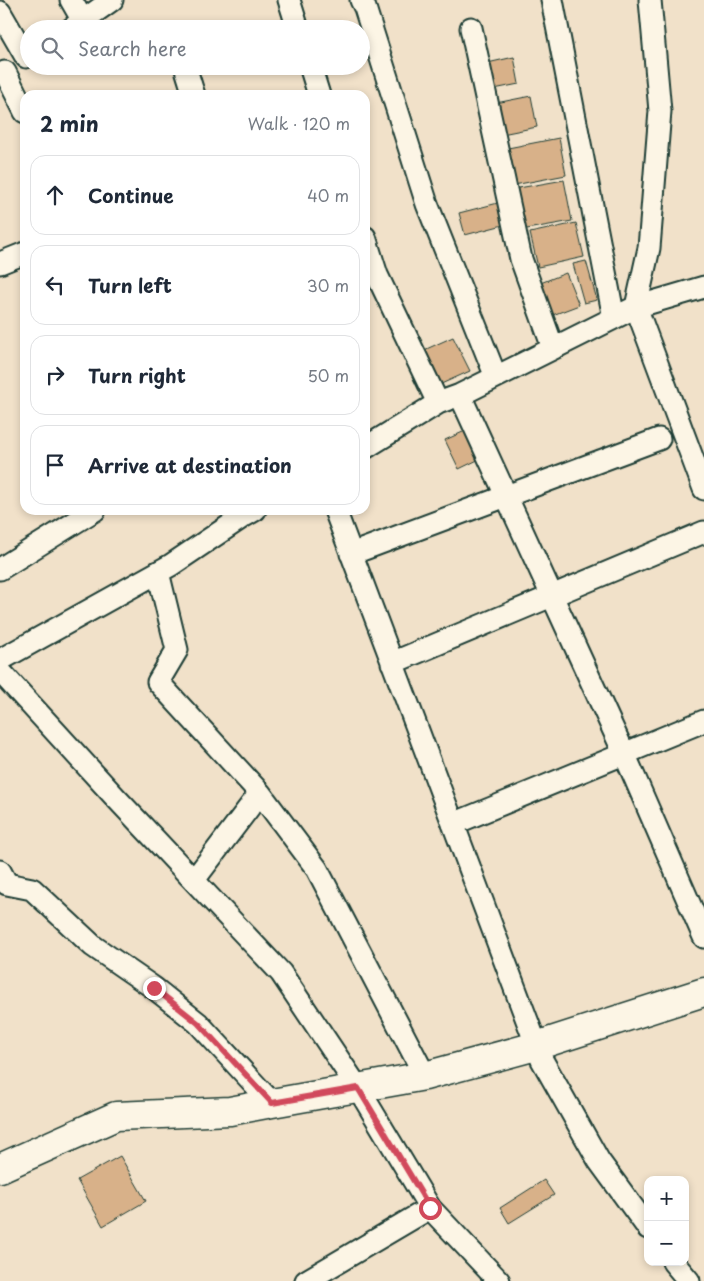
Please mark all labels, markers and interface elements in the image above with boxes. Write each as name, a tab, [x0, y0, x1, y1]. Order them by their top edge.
search box	[20, 20, 370, 75]
icon: search	[38, 34, 66, 62]
text: Search here	[78, 34, 187, 62]
text: 2 min	[40, 107, 99, 139]
text: Walk · 120 m	[248, 111, 350, 135]
icon: ahead	[41, 181, 69, 209]
text: Continue	[88, 181, 174, 209]
text: 40 m	[307, 183, 349, 207]
icon: left	[41, 271, 69, 299]
text: Turn left	[88, 271, 172, 299]
text: 30 m	[307, 273, 349, 297]
icon: right	[41, 361, 69, 389]
text: Turn right	[88, 361, 186, 389]
text: 50 m	[308, 363, 349, 387]
icon: arrive	[41, 451, 69, 479]
text: Arrive at destination	[88, 451, 292, 479]
route end	[143, 977, 166, 1000]
map controls	[644, 1176, 689, 1266]
button: +	[644, 1176, 689, 1221]
route start	[419, 1197, 442, 1220]
button: −	[644, 1221, 689, 1266]

